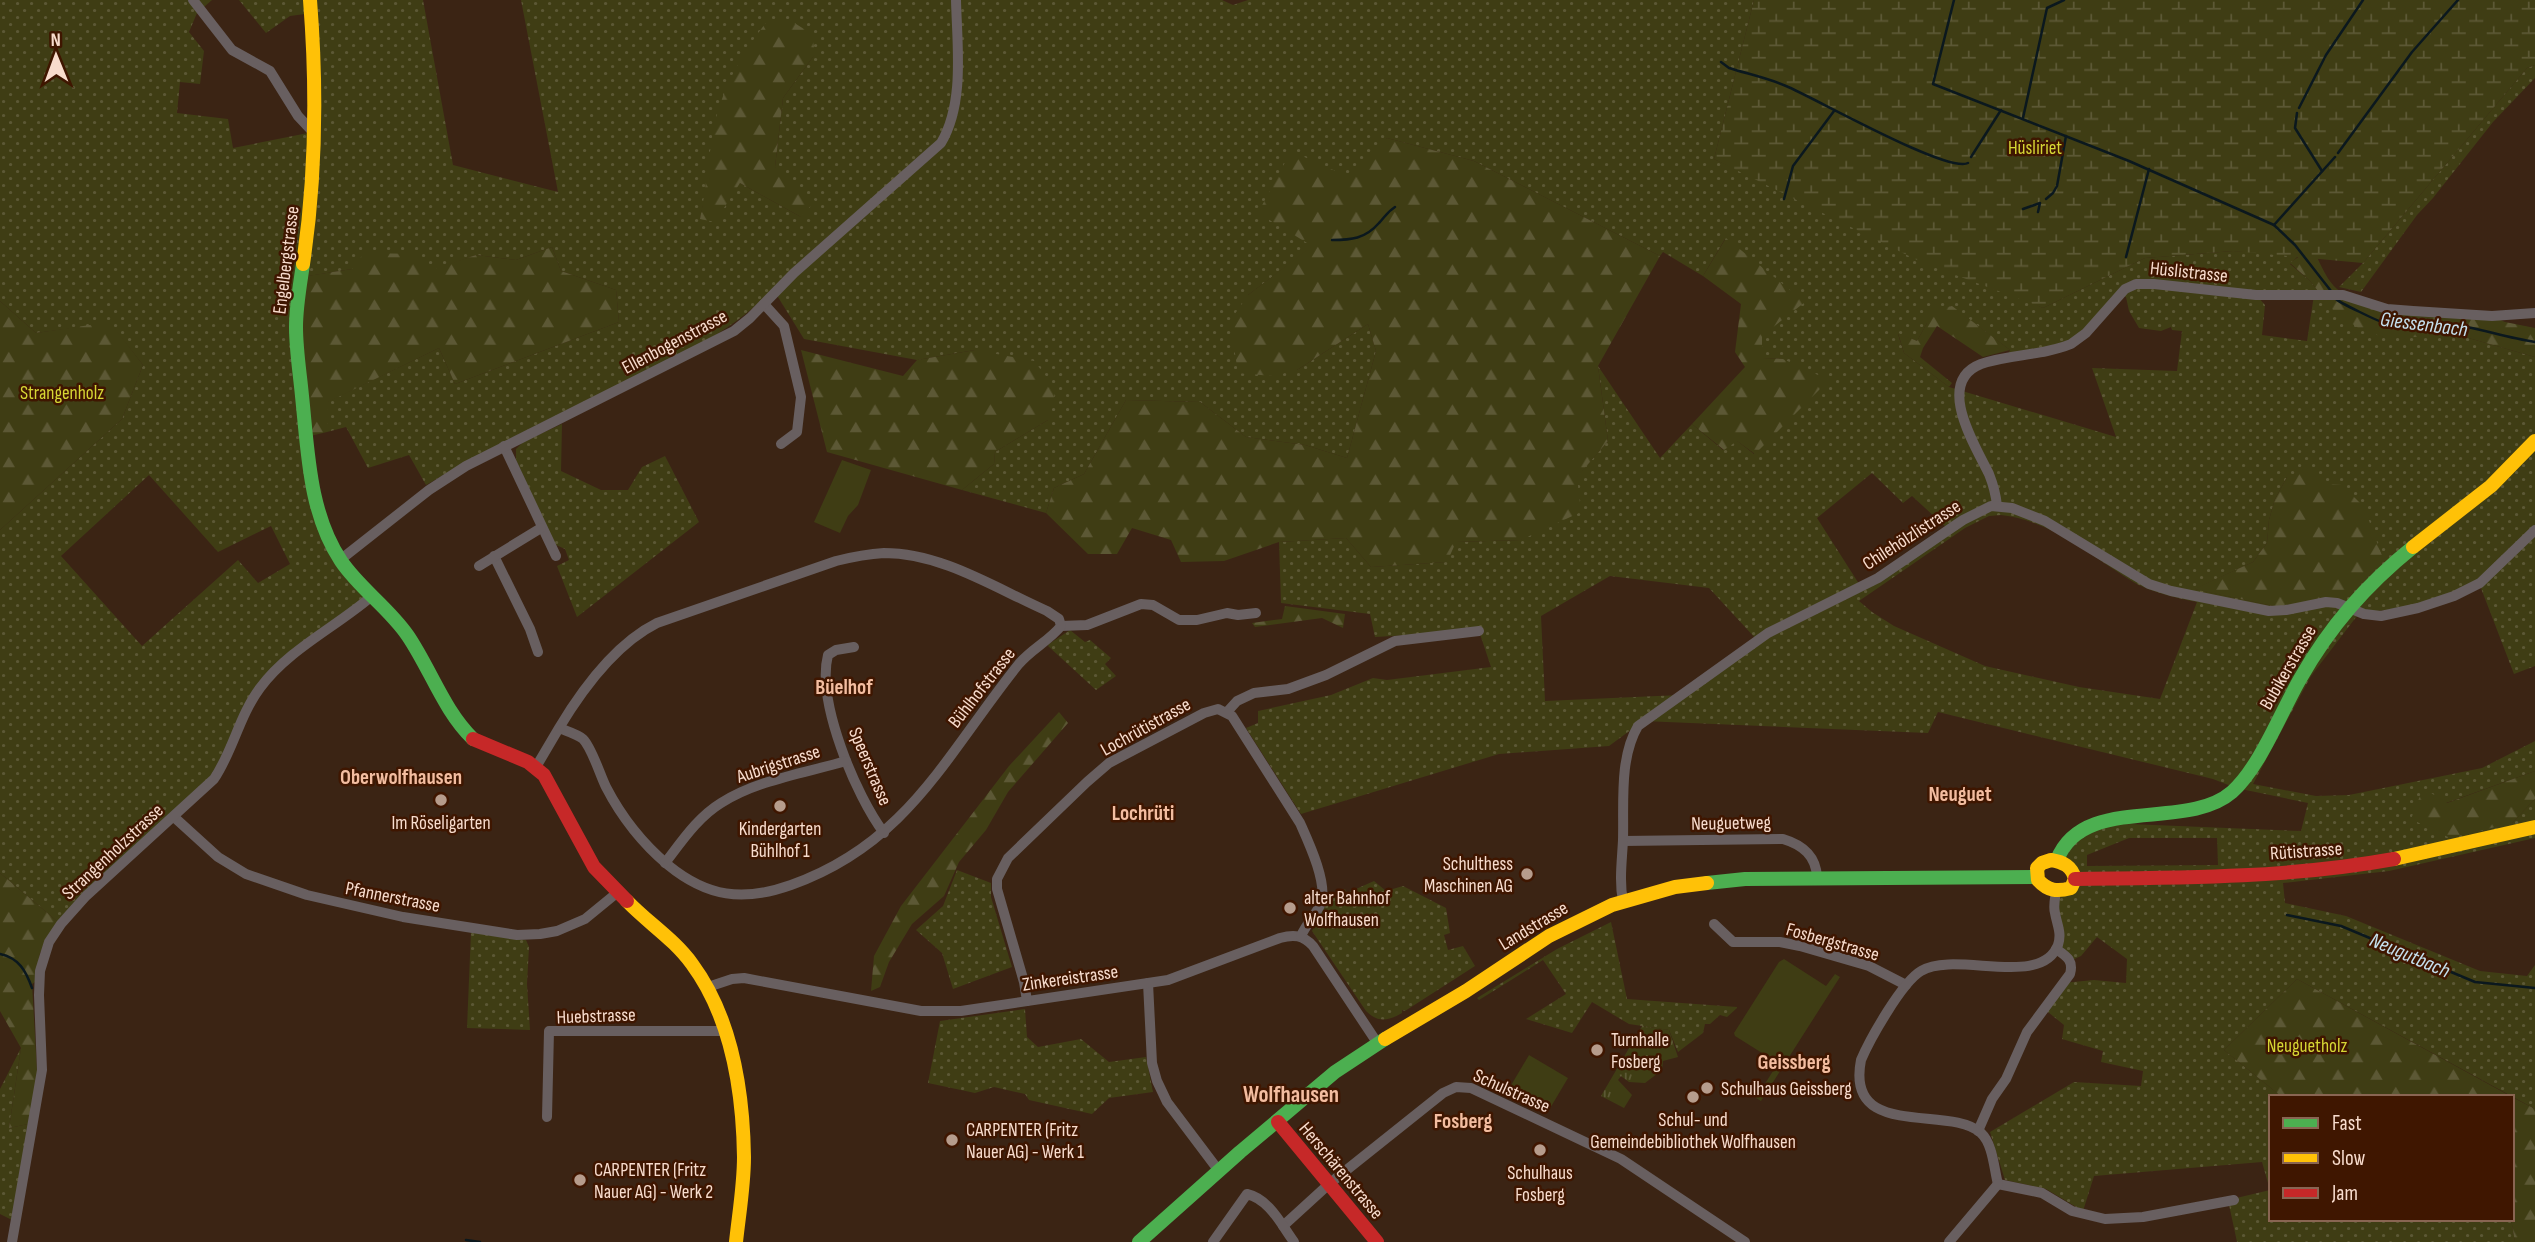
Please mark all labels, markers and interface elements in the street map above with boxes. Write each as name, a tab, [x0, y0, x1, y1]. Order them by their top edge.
north arrow	[21, 21, 91, 91]
text: N	[50, 29, 61, 52]
park label: Hüsliriet	[2008, 137, 2062, 160]
street label: Engelbergstrasse	[268, 205, 305, 316]
street label: Hüslistrasse	[2149, 257, 2229, 288]
street label: Ellenbogenstrasse	[618, 305, 731, 380]
water label: Giessenbach	[2379, 307, 2469, 342]
park label: Strangenholz	[20, 382, 104, 405]
street label: Chilehölzlistrasse	[1859, 495, 1965, 575]
street label: Bubikerstrasse	[2255, 621, 2322, 714]
street label: Bühlhofstrasse	[944, 643, 1021, 733]
district label: Büelhof	[815, 675, 873, 700]
street label: Lochrütistrasse	[1097, 693, 1195, 761]
street label: Speerstrasse	[843, 724, 896, 809]
street label: Aubrigstrasse	[733, 740, 823, 789]
district label: Oberwolfhausen	[340, 765, 462, 790]
district label: Neuguet	[1928, 782, 1992, 807]
marker: Im Röseligarten	[433, 792, 449, 808]
marker: Kindergarten Bühlhof 1	[772, 798, 788, 814]
street label: Strangenholzstrasse	[58, 799, 169, 905]
district label: Lochrüti	[1112, 801, 1174, 826]
street label: Neuguetweg	[1691, 811, 1772, 836]
place label: Im Röseligarten	[391, 812, 491, 835]
place label: Kindergarten Bühlhof 1	[739, 818, 821, 863]
street label: Rütistrasse	[2269, 838, 2343, 865]
place label: Schulthess Maschinen AG	[1424, 853, 1513, 898]
marker: Schulthess Maschinen AG	[1519, 866, 1535, 882]
street label: Pfannerstrasse	[343, 877, 442, 918]
place label: alter Bahnhof Wolfhausen	[1304, 887, 1391, 932]
street label: Landstrasse	[1495, 897, 1573, 956]
marker: alter Bahnhof Wolfhausen	[1282, 900, 1298, 916]
street label: Fosbergstrasse	[1783, 918, 1882, 967]
water label: Neugutbach	[2366, 927, 2454, 984]
street label: Zinkereistrasse	[1021, 960, 1120, 997]
street label: Huebstrasse	[556, 1004, 636, 1029]
place label: Turnhalle Fosberg	[1611, 1029, 1669, 1074]
park label: Neuguetholz	[2267, 1035, 2347, 1058]
marker: Turnhalle Fosberg	[1589, 1042, 1605, 1058]
district label: Geissberg	[1757, 1050, 1831, 1075]
street label: Schulstrasse	[1469, 1064, 1553, 1118]
place label: Schulhaus Geissberg	[1721, 1078, 1852, 1101]
marker: Schulhaus Geissberg	[1699, 1080, 1715, 1096]
district label: Wolfhausen	[1243, 1081, 1339, 1109]
marker: Schul- und Gemeindebibliothek Wolfhausen	[1685, 1089, 1701, 1105]
legend	[2269, 1095, 2514, 1221]
district label: Fosberg	[1434, 1109, 1492, 1134]
place label: Schul- und Gemeindebibliothek Wolfhausen	[1590, 1109, 1796, 1154]
text: Fast	[2332, 1111, 2362, 1136]
street label: Herschärenstrasse	[1294, 1118, 1388, 1224]
place label: CARPENTER (Fritz Nauer AG) - Werk 1	[966, 1119, 1084, 1164]
marker: CARPENTER (Fritz Nauer AG) - Werk 1	[944, 1132, 960, 1148]
marker: Schulhaus Fosberg	[1532, 1142, 1548, 1158]
text: Slow	[2332, 1146, 2366, 1171]
place label: CARPENTER (Fritz Nauer AG) - Werk 2	[594, 1159, 713, 1204]
place label: Schulhaus Fosberg	[1507, 1162, 1573, 1207]
marker: CARPENTER (Fritz Nauer AG) - Werk 2	[572, 1172, 588, 1188]
text: Jam	[2331, 1181, 2358, 1206]

